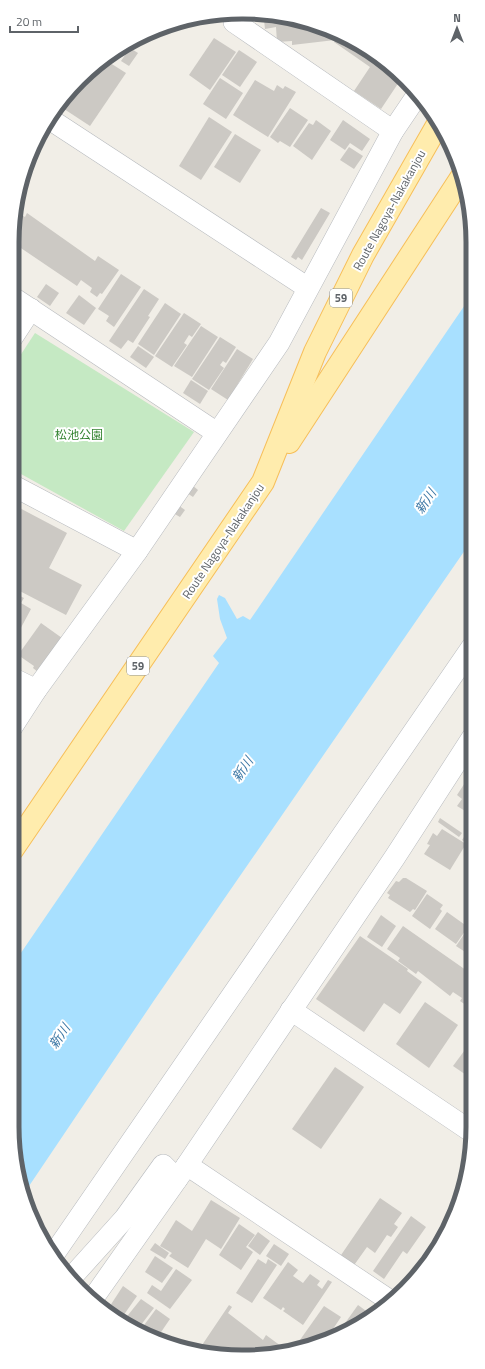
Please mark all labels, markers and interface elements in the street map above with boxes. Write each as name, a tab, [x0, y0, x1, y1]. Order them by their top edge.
scale bar	[10, 8, 78, 34]
north arrow	[437, 8, 477, 48]
text: N	[453, 10, 461, 26]
text: 20 m	[16, 12, 42, 31]
street label: Route Nagoya-Nakakanjou	[348, 146, 430, 274]
road number: 59	[330, 289, 352, 307]
park label: 松池公園	[55, 425, 103, 444]
street label: Route Nagoya-Nakakanjou	[177, 479, 269, 603]
water label: 新川	[409, 483, 442, 517]
road number: 59	[127, 657, 149, 675]
water label: 新川	[226, 751, 259, 785]
water label: 新川	[43, 1018, 76, 1052]

